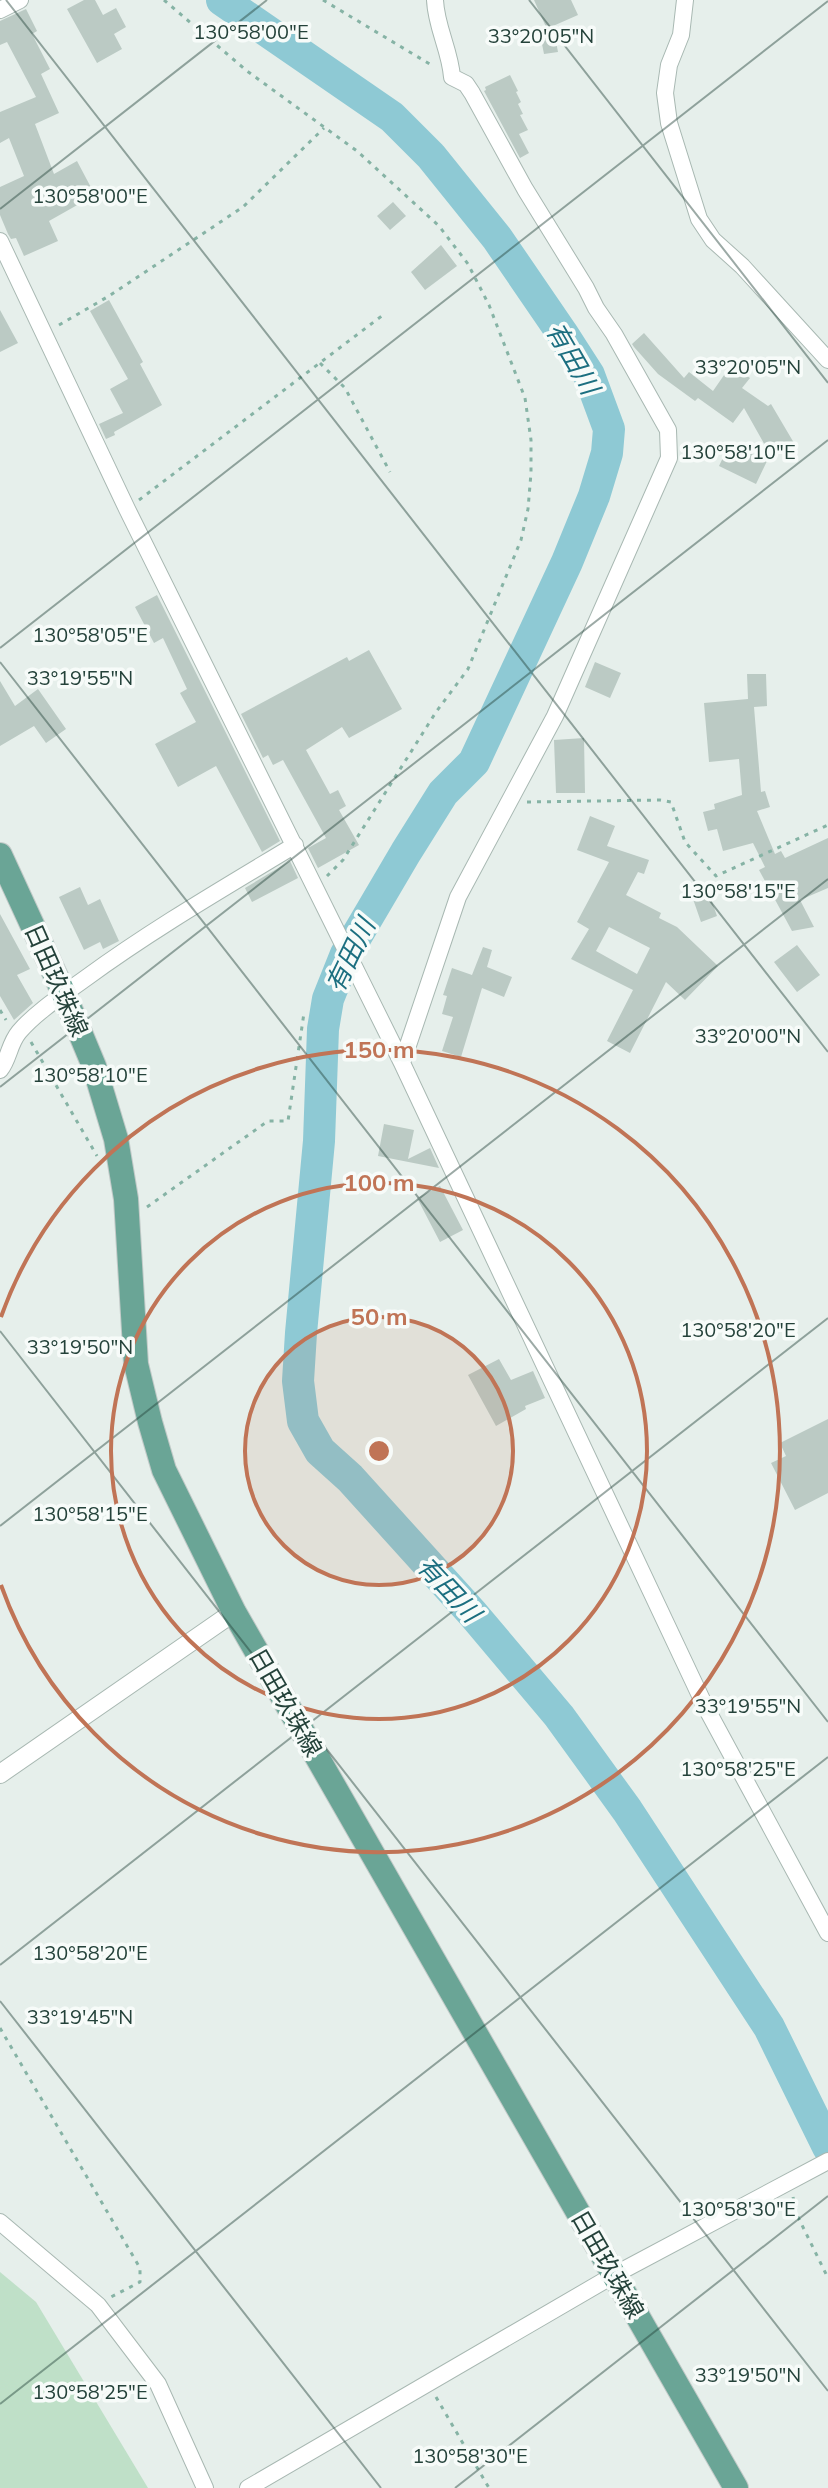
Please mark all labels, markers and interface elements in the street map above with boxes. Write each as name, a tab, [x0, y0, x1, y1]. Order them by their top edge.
text: 130°58'00"E	[193, 19, 309, 44]
text: 33°20'05"N	[488, 23, 594, 48]
text: 130°58'00"E	[32, 183, 148, 208]
water label: 有田川	[539, 316, 608, 403]
text: 33°20'05"N	[695, 354, 801, 379]
text: 130°58'10"E	[680, 439, 796, 464]
text: 130°58'05"E	[32, 622, 148, 647]
text: 33°19'55"N	[27, 665, 133, 690]
text: 130°58'15"E	[680, 878, 796, 903]
water label: 有田川	[318, 910, 383, 997]
street label: 日田玖珠線	[19, 919, 95, 1041]
text: 33°20'00"N	[695, 1023, 801, 1048]
text: 150 m	[343, 1034, 415, 1064]
text: 130°58'10"E	[32, 1062, 148, 1087]
text: 100 m	[343, 1167, 415, 1197]
text: 50 m	[351, 1301, 407, 1331]
text: 130°58'20"E	[680, 1317, 796, 1342]
text: 33°19'50"N	[27, 1334, 133, 1359]
centre of rings	[365, 1437, 393, 1465]
text: 130°58'15"E	[32, 1501, 148, 1526]
water label: 有田川	[410, 1549, 490, 1631]
street label: 日田玖珠線	[243, 1643, 329, 1761]
text: 33°19'55"N	[695, 1693, 801, 1718]
text: 130°58'25"E	[680, 1756, 796, 1781]
text: 130°58'20"E	[32, 1940, 148, 1965]
text: 33°19'45"N	[27, 2004, 133, 2029]
text: 130°58'30"E	[680, 2196, 796, 2221]
street label: 日田玖珠線	[565, 2205, 651, 2323]
text: 33°19'50"N	[695, 2362, 801, 2387]
text: 130°58'25"E	[32, 2379, 148, 2404]
text: 130°58'30"E	[412, 2443, 528, 2468]

